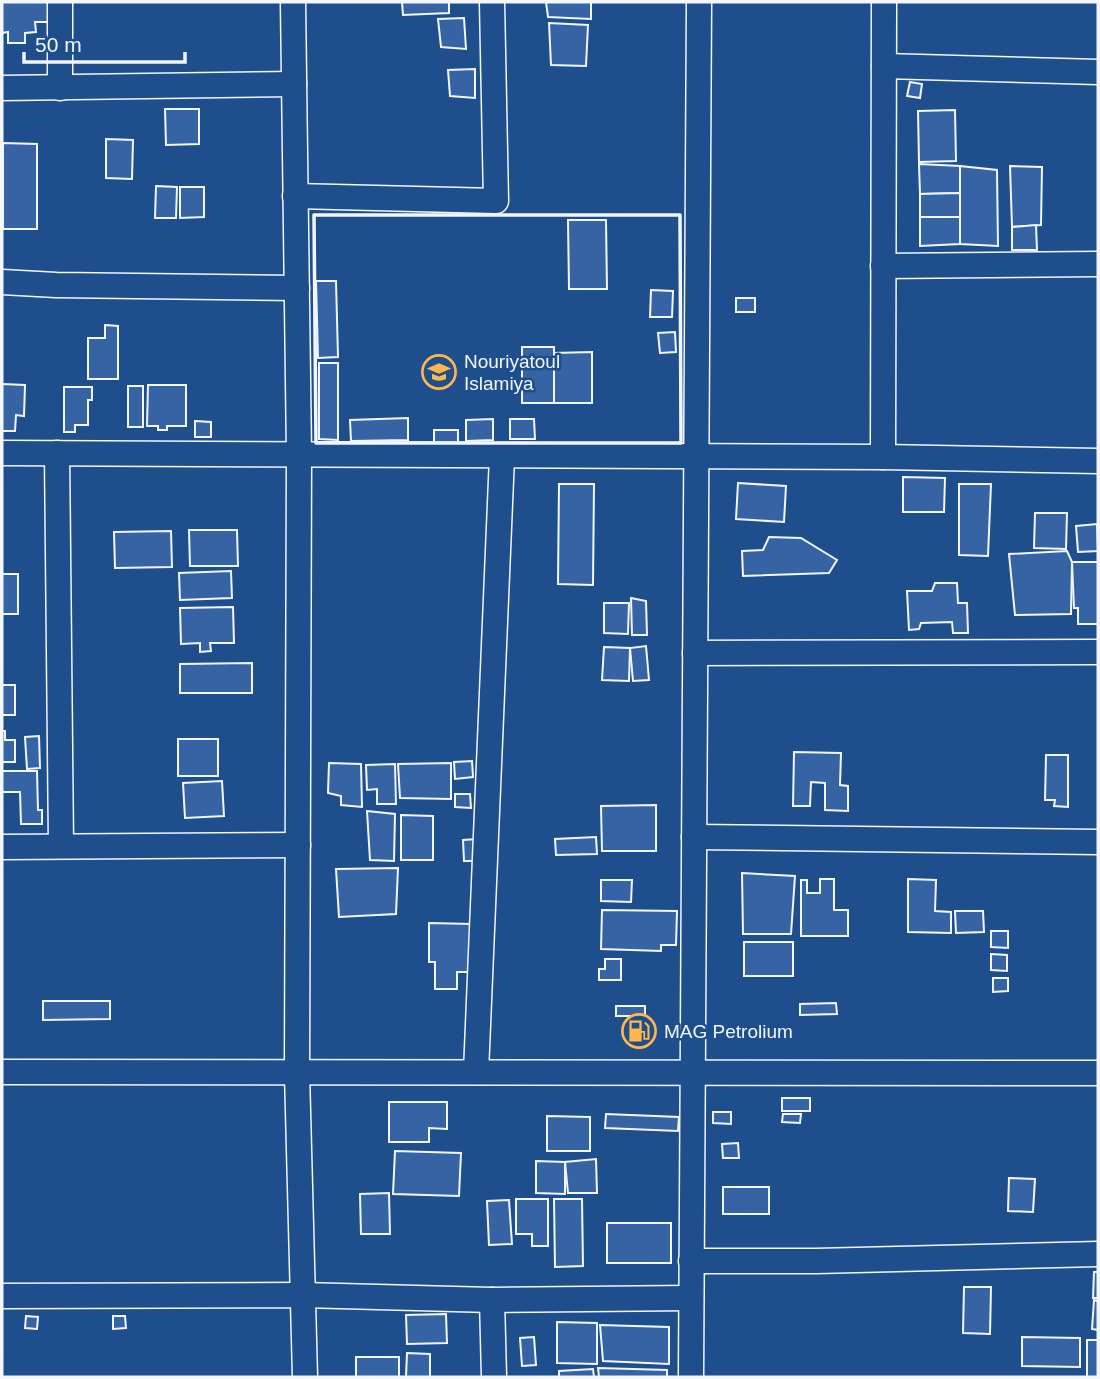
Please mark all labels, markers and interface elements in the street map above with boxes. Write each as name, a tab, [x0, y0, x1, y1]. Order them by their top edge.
scale bar	[24, 21, 186, 65]
text: 50 m	[35, 33, 82, 56]
place label: Nouriyatoul Islamiya	[464, 351, 560, 394]
school or university icon: Nouriyatoul Islamiya	[420, 353, 458, 391]
fuel station icon: MAG Petrolium	[620, 1012, 658, 1050]
place label: MAG Petrolium	[664, 1021, 793, 1042]

